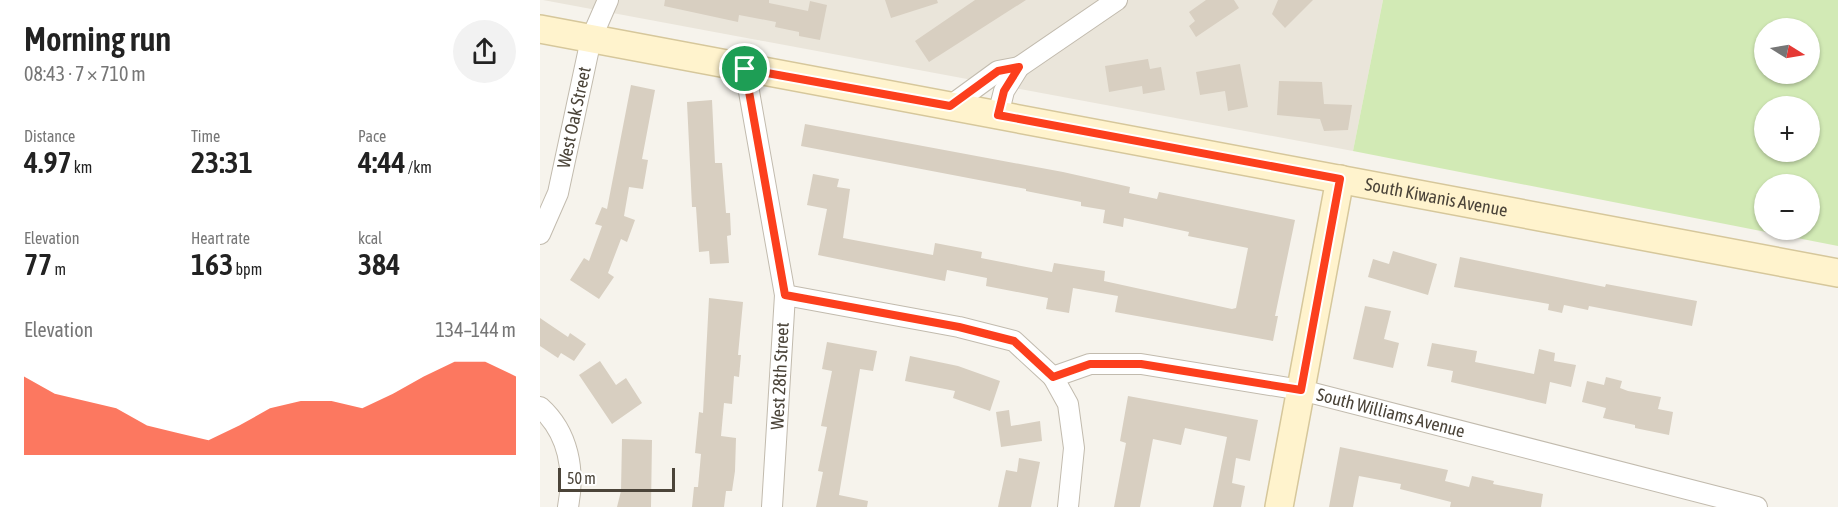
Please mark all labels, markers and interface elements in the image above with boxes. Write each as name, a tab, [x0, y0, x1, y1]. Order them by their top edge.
north arrow	[1754, 18, 1820, 84]
map controls	[1754, 18, 1820, 240]
text: Morning run	[24, 20, 171, 58]
button: share	[453, 20, 516, 83]
pin	[719, 43, 770, 94]
icon: arrive	[728, 52, 761, 85]
text: 08:43 · 7 × 710 m	[24, 62, 146, 85]
street label: West Oak Street	[553, 65, 595, 170]
button: +	[1754, 96, 1820, 162]
text: Distance	[24, 127, 75, 145]
text: Time	[191, 127, 220, 145]
text: Pace	[358, 127, 386, 145]
text: 4.97	[24, 145, 72, 179]
text: 23:31	[191, 145, 253, 179]
text: 4:44	[358, 145, 406, 179]
text: km	[72, 158, 92, 176]
text: /km	[406, 158, 432, 176]
street label: South Kiwanis Avenue	[1363, 173, 1509, 221]
button: −	[1754, 174, 1820, 240]
text: Elevation	[24, 229, 79, 247]
text: Heart rate	[191, 229, 250, 247]
text: kcal	[358, 229, 382, 247]
text: 77	[24, 247, 52, 281]
text: 163	[191, 247, 233, 281]
text: 384	[358, 247, 400, 281]
text: m	[52, 260, 66, 278]
text: bpm	[233, 260, 262, 278]
text: Elevation	[24, 318, 93, 341]
text: 134–144 m	[435, 318, 516, 341]
street label: West 28th Street	[766, 322, 793, 430]
street label: South Williams Avenue	[1315, 383, 1467, 442]
scale bar	[558, 465, 675, 492]
text: 50 m	[567, 469, 596, 487]

